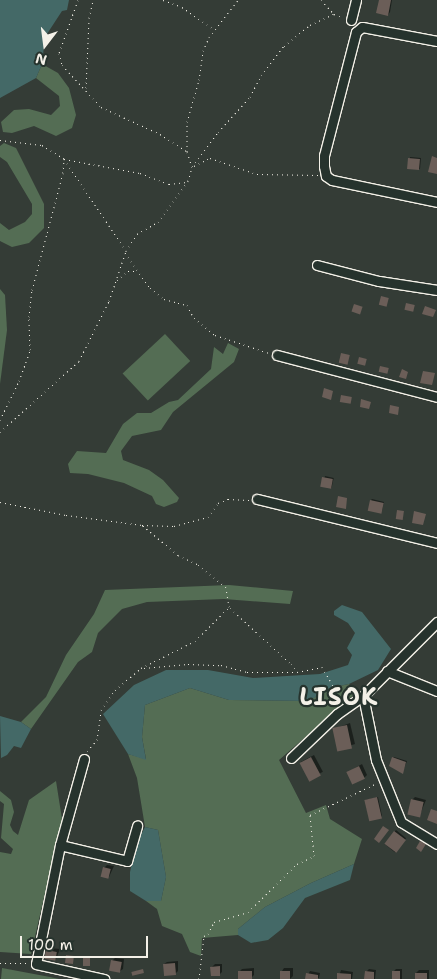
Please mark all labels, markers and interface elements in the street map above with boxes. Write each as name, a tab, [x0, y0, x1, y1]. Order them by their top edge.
north arrow	[20, 20, 70, 70]
text: N	[33, 49, 49, 70]
district label: LISOK	[299, 684, 379, 712]
scale bar	[22, 926, 150, 958]
text: 100 m	[28, 935, 73, 955]

